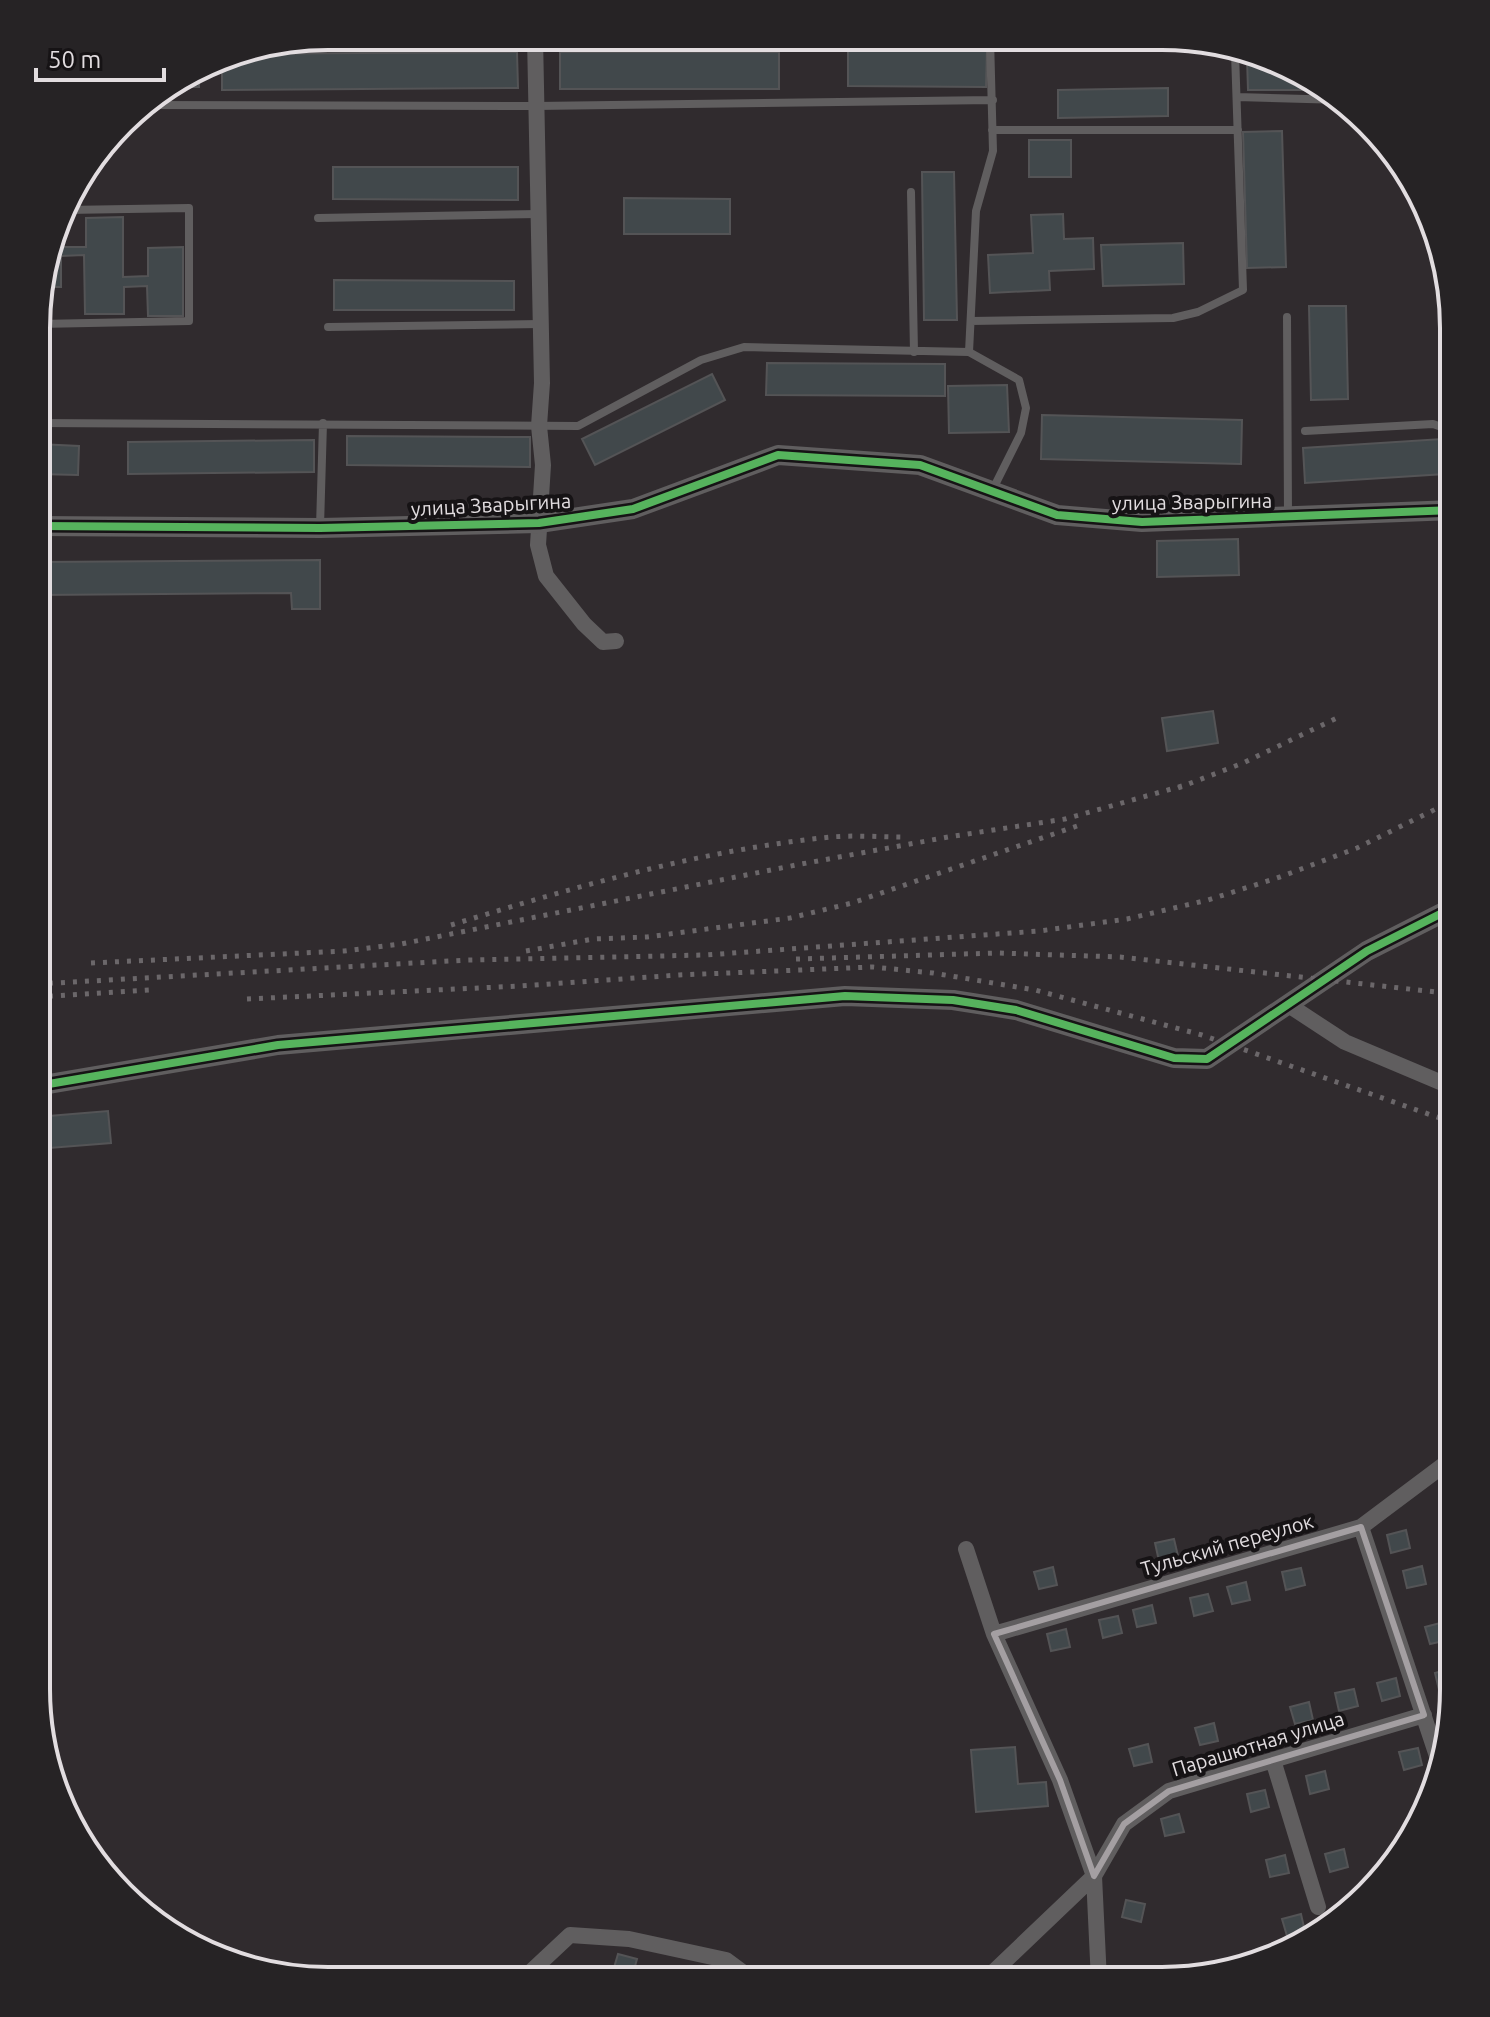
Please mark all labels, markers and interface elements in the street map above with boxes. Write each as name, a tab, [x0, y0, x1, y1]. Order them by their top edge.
scale bar	[36, 32, 164, 82]
text: 50 m	[48, 46, 101, 73]
street label: улица Зварыгина	[410, 489, 572, 520]
street label: улица Зварыгина	[1112, 489, 1272, 514]
street label: Тульский переулок	[1138, 1509, 1316, 1580]
street label: Парашютная улица	[1169, 1706, 1347, 1781]

